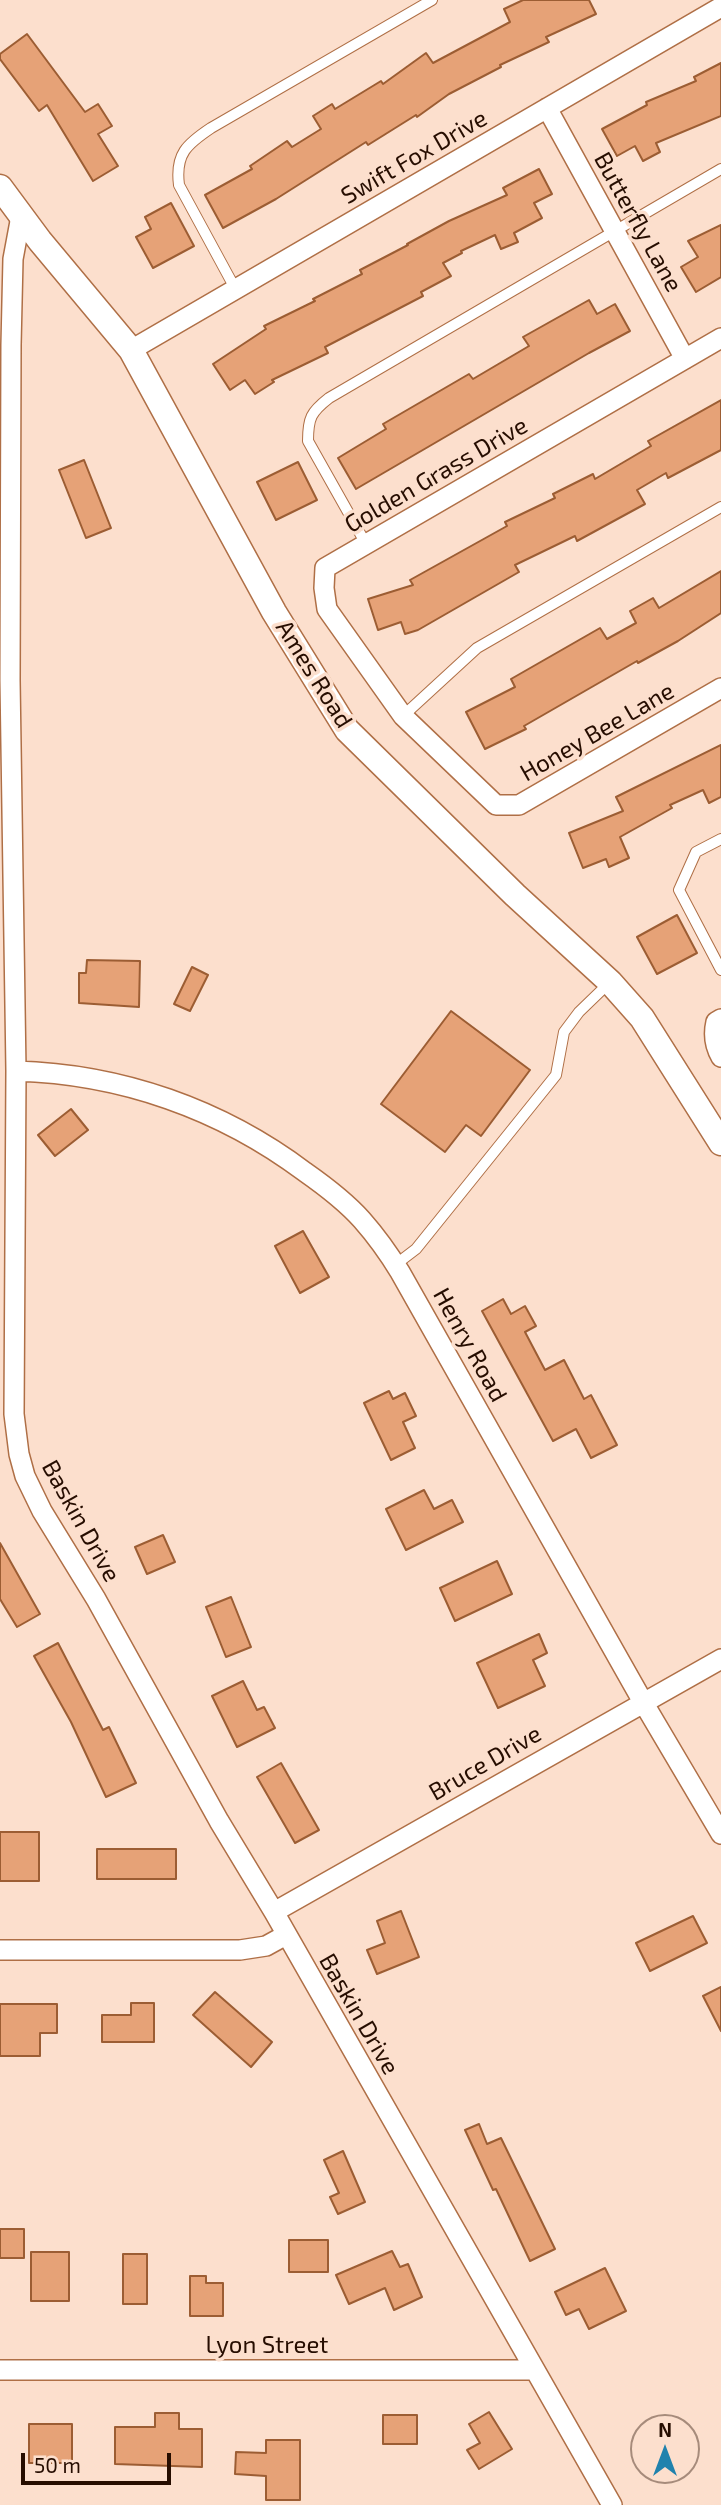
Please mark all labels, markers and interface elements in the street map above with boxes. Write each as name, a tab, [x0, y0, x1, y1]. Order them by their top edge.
street label: Swift Fox Drive	[336, 104, 492, 210]
street label: Butterfly Lane	[588, 147, 688, 297]
street label: Golden Grass Drive	[339, 411, 533, 539]
street label: Ames Road	[270, 615, 358, 733]
street label: Honey Bee Lane	[515, 676, 679, 788]
street label: Henry Road	[427, 1283, 513, 1407]
street label: Baskin Drive	[36, 1455, 126, 1587]
street label: Bruce Drive	[424, 1719, 546, 1807]
street label: Baskin Drive	[313, 1948, 405, 2080]
street label: Lyon Street	[206, 2331, 328, 2359]
north arrow	[630, 2414, 700, 2484]
text: N	[658, 2418, 672, 2441]
scale bar	[24, 2438, 175, 2482]
text: 50 m	[34, 2452, 81, 2477]

